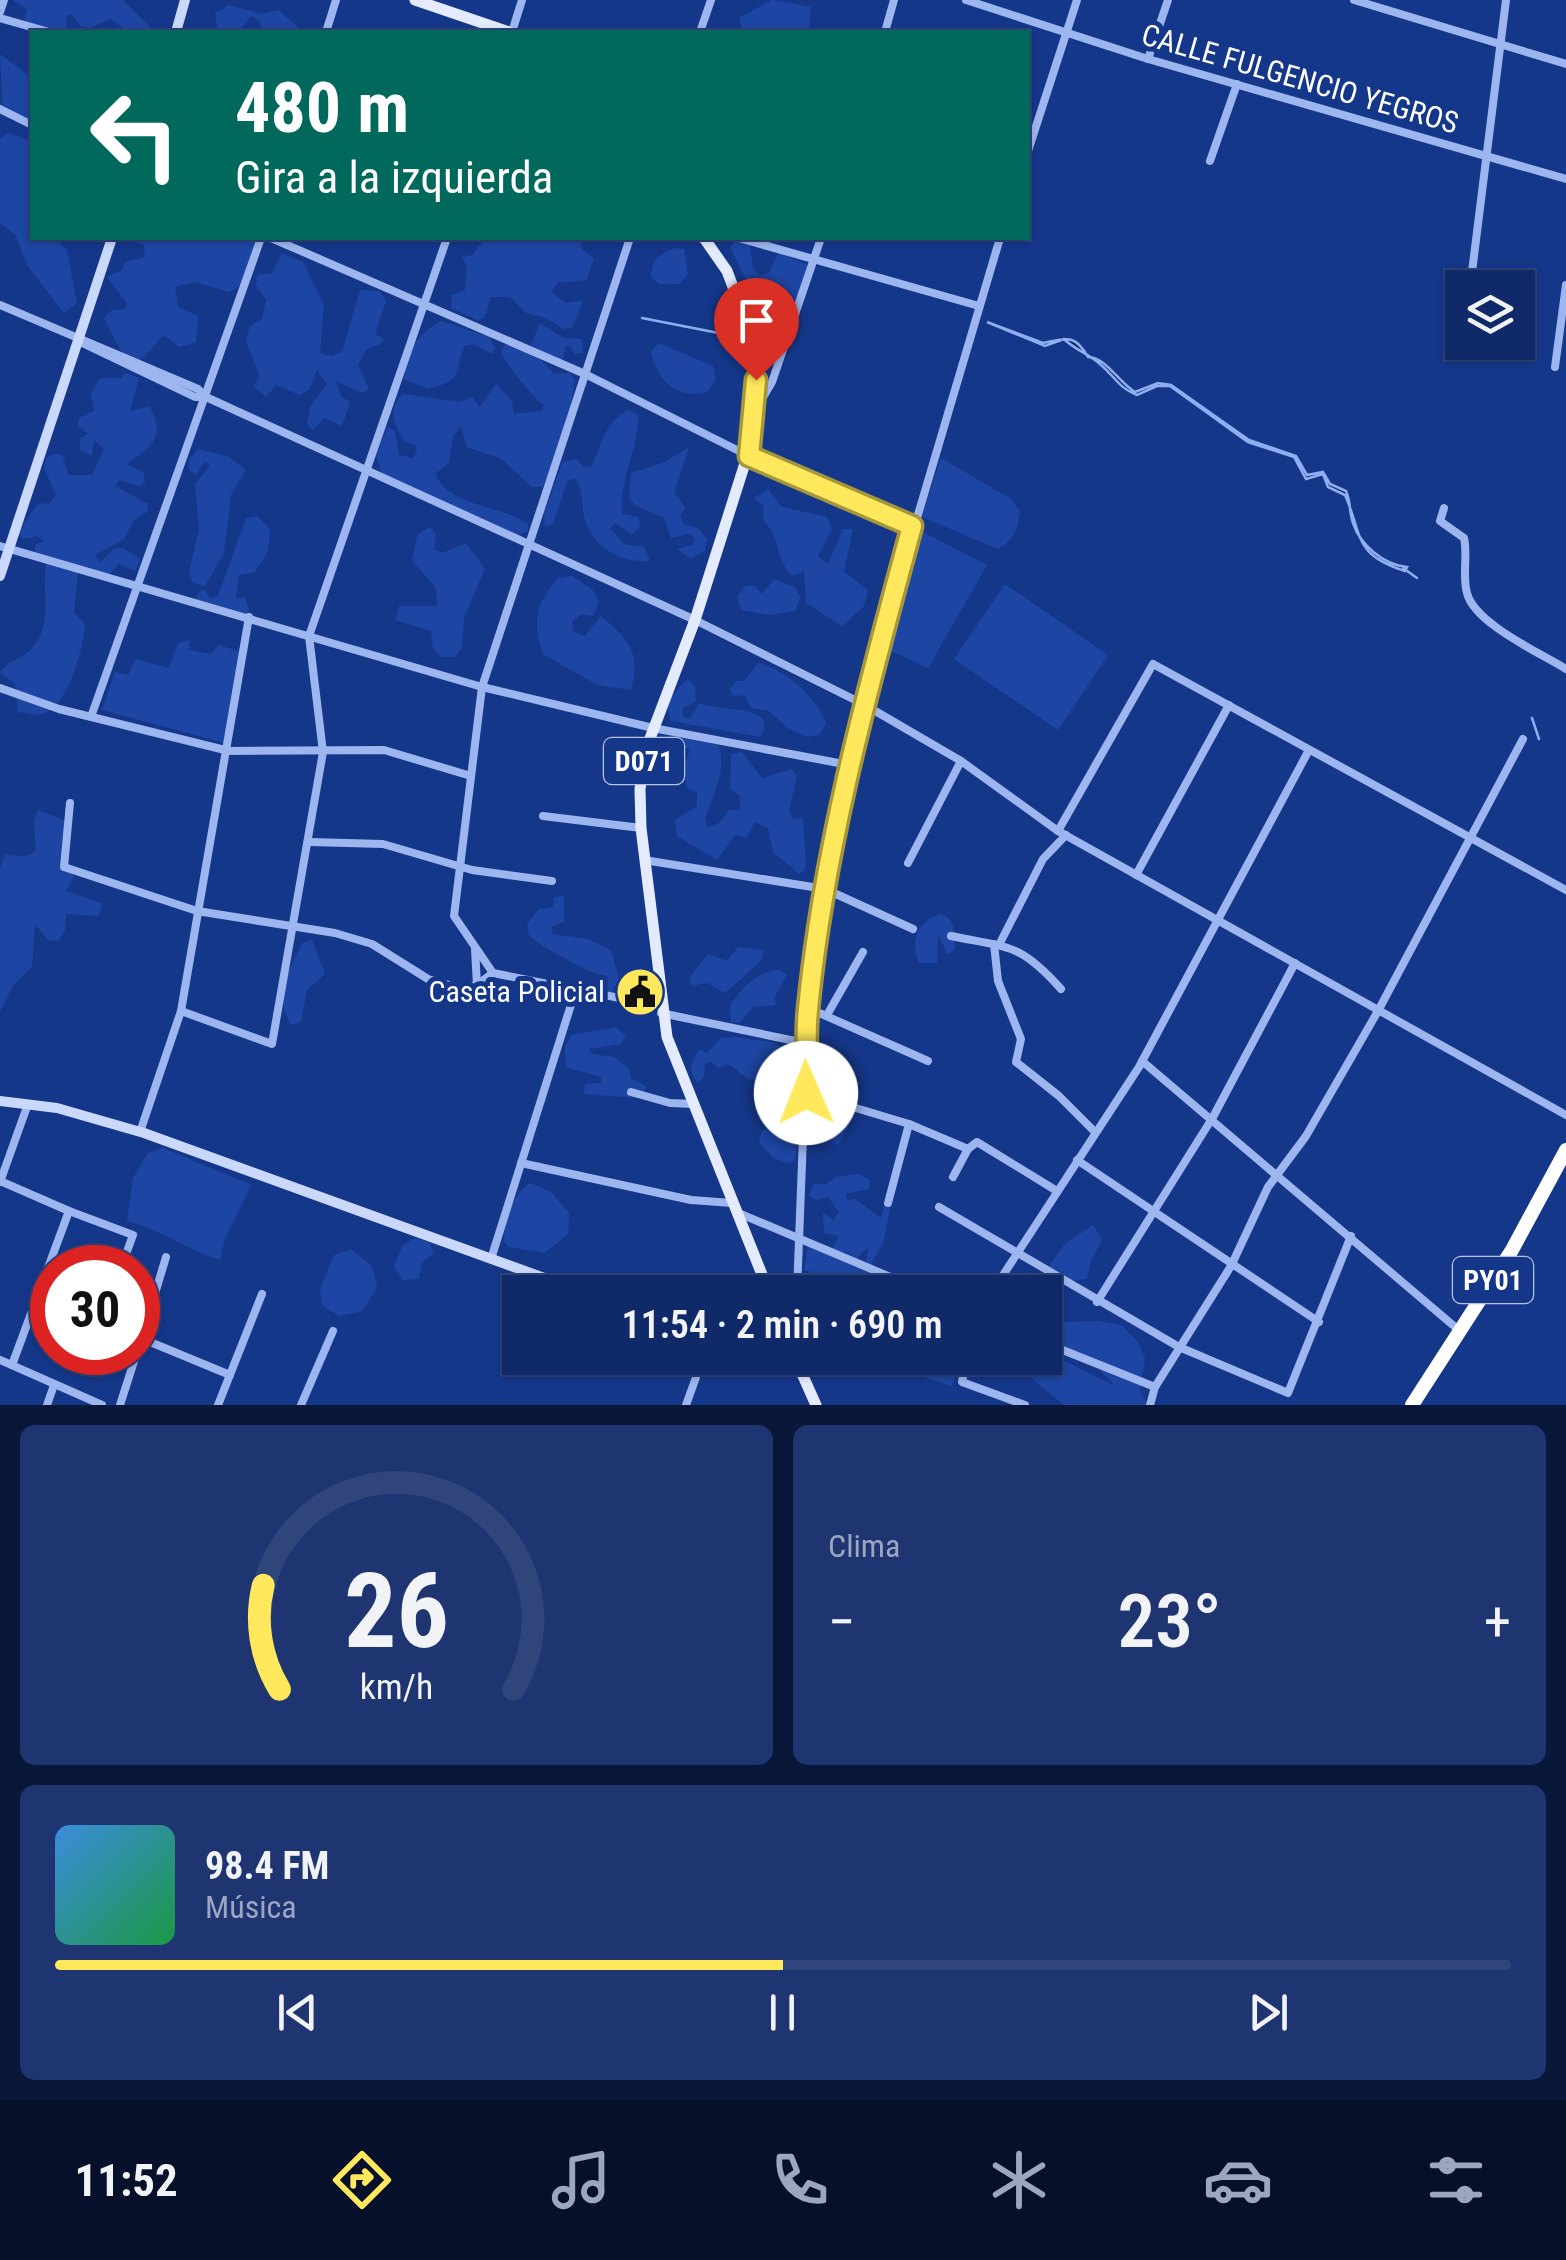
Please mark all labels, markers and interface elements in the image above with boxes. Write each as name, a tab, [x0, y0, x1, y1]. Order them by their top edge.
street label: CALLE FULGENCIO YEGROS	[1138, 17, 1463, 141]
text: 480 m	[235, 67, 409, 149]
icon: left	[70, 70, 200, 200]
text: Gira a la izquierda	[235, 151, 553, 204]
map controls	[1445, 270, 1535, 360]
button: layers	[1445, 270, 1535, 360]
pin	[714, 278, 799, 381]
icon: arrive	[729, 293, 784, 348]
road number: D071	[604, 738, 684, 784]
public building icon: Caseta Policial	[614, 966, 666, 1018]
place label: Caseta Policial	[428, 974, 605, 1009]
position arrow	[754, 1041, 858, 1145]
speed limit sign: 30	[30, 1245, 160, 1375]
road number: PY01	[1453, 1257, 1533, 1303]
text: 11:54 · 2 min · 690 m	[622, 1303, 942, 1347]
text: Clima	[828, 1527, 900, 1565]
text: 26	[344, 1551, 449, 1672]
text: 23°	[1117, 1577, 1222, 1665]
text: −	[828, 1590, 856, 1654]
text: +	[1484, 1590, 1511, 1654]
text: km/h	[360, 1666, 433, 1708]
text: 98.4 FM	[205, 1844, 329, 1888]
text: Música	[205, 1888, 297, 1926]
icon: previous	[270, 1985, 325, 2040]
icon: pause	[755, 1985, 810, 2040]
icon: next	[1241, 1985, 1296, 2040]
icon: directions	[327, 2145, 397, 2215]
icon: music	[546, 2145, 616, 2215]
icon: phone	[765, 2145, 835, 2215]
icon: climate	[984, 2145, 1054, 2215]
icon: car	[1203, 2145, 1273, 2215]
icon: filters	[1421, 2145, 1491, 2215]
text: 11:52	[74, 2154, 178, 2207]

